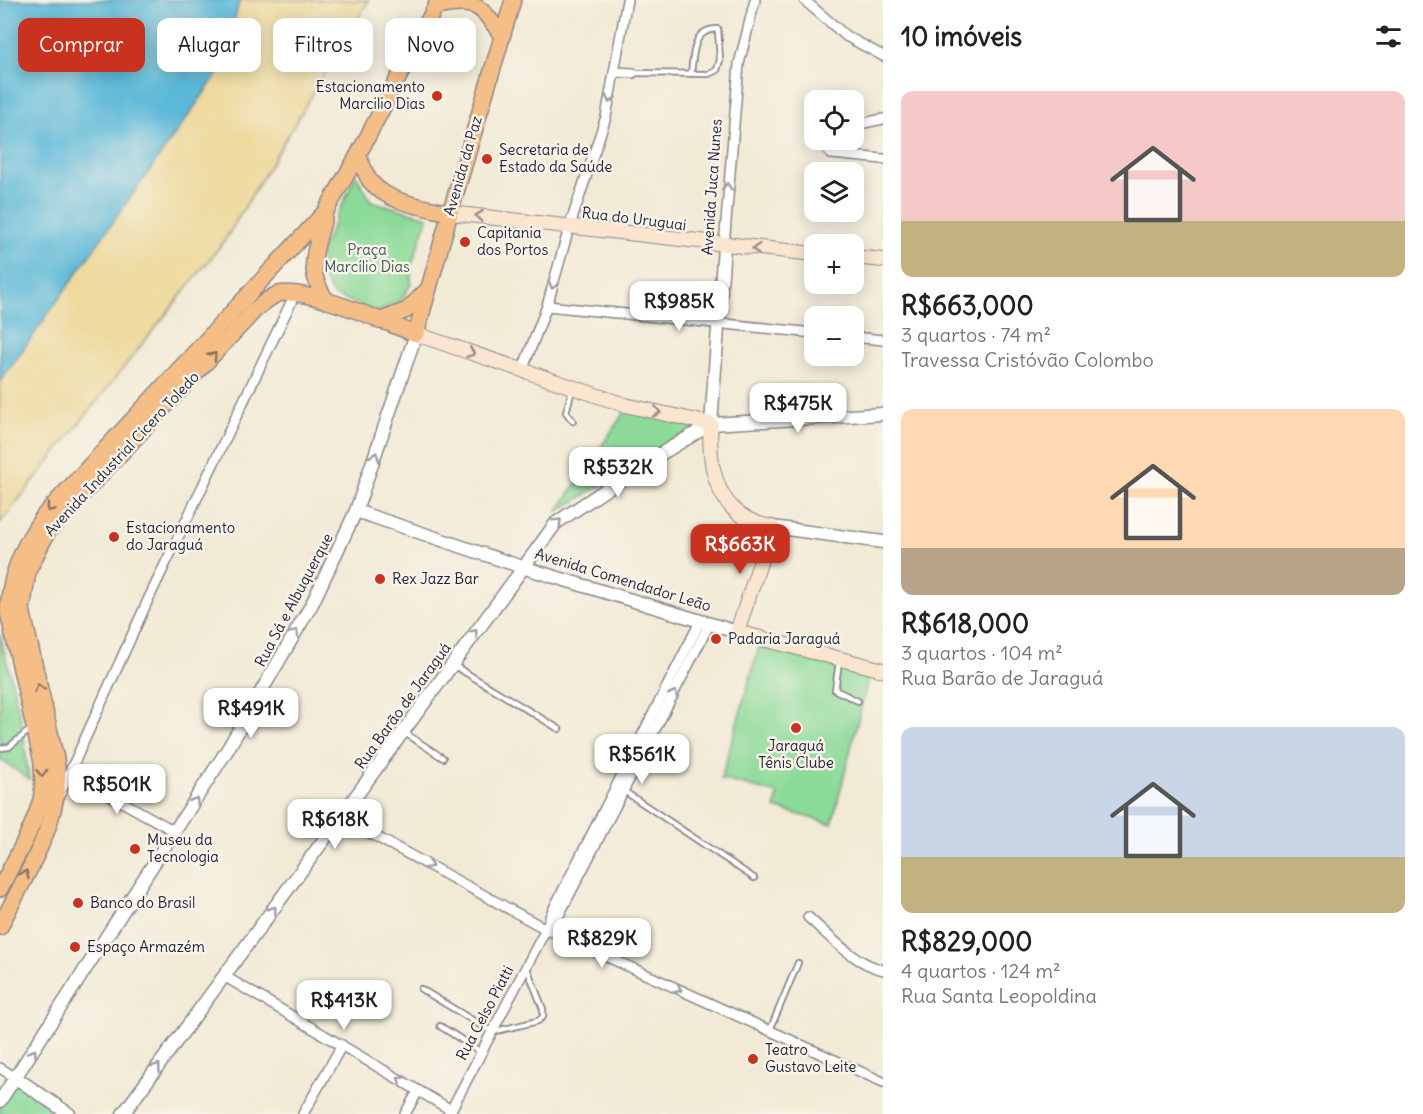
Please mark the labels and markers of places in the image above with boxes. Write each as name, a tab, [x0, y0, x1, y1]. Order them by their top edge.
place label: Estacionamento Marcilio Dias	[316, 77, 425, 113]
marker: Estacionamento Marcilio Dias	[430, 89, 444, 103]
place label: Secretaria de Estado da Saúde	[499, 140, 612, 176]
marker: Secretaria de Estado da Saúde	[480, 152, 494, 166]
place label: Capitania dos Portos	[477, 223, 548, 259]
marker: Capitania dos Portos	[458, 235, 472, 249]
pin: R$985K	[630, 281, 728, 332]
pin: R$475K	[749, 383, 847, 434]
pin: R$532K	[569, 447, 667, 498]
place label: Estacionamento do Jaraguá	[126, 518, 235, 554]
pin: R$663K	[691, 524, 789, 575]
marker: Estacionamento do Jaraguá	[107, 530, 121, 544]
place label: Rex Jazz Bar	[392, 569, 479, 588]
marker: Rex Jazz Bar	[373, 572, 387, 586]
place label: Padaria Jaraguá	[728, 629, 841, 648]
marker: Padaria Jaraguá	[709, 632, 723, 646]
pin: R$491K	[202, 688, 300, 739]
marker: Jaraguá Tênis Clube	[789, 721, 803, 735]
pin: R$561K	[593, 734, 691, 785]
place label: Jaraguá Tênis Clube	[758, 736, 834, 772]
pin: R$501K	[68, 764, 166, 815]
pin: R$618K	[286, 799, 384, 850]
place label: Museu da Tecnologia	[147, 830, 219, 866]
marker: Museu da Tecnologia	[128, 842, 142, 856]
place label: Banco do Brasil	[90, 893, 195, 912]
marker: Banco do Brasil	[71, 896, 85, 910]
pin: R$829K	[553, 918, 651, 969]
place label: Espaço Armazém	[87, 937, 205, 956]
marker: Espaço Armazém	[68, 940, 82, 954]
pin: R$413K	[295, 980, 393, 1031]
place label: Teatro Gustavo Leite	[765, 1040, 856, 1076]
marker: Teatro Gustavo Leite	[746, 1052, 760, 1066]

